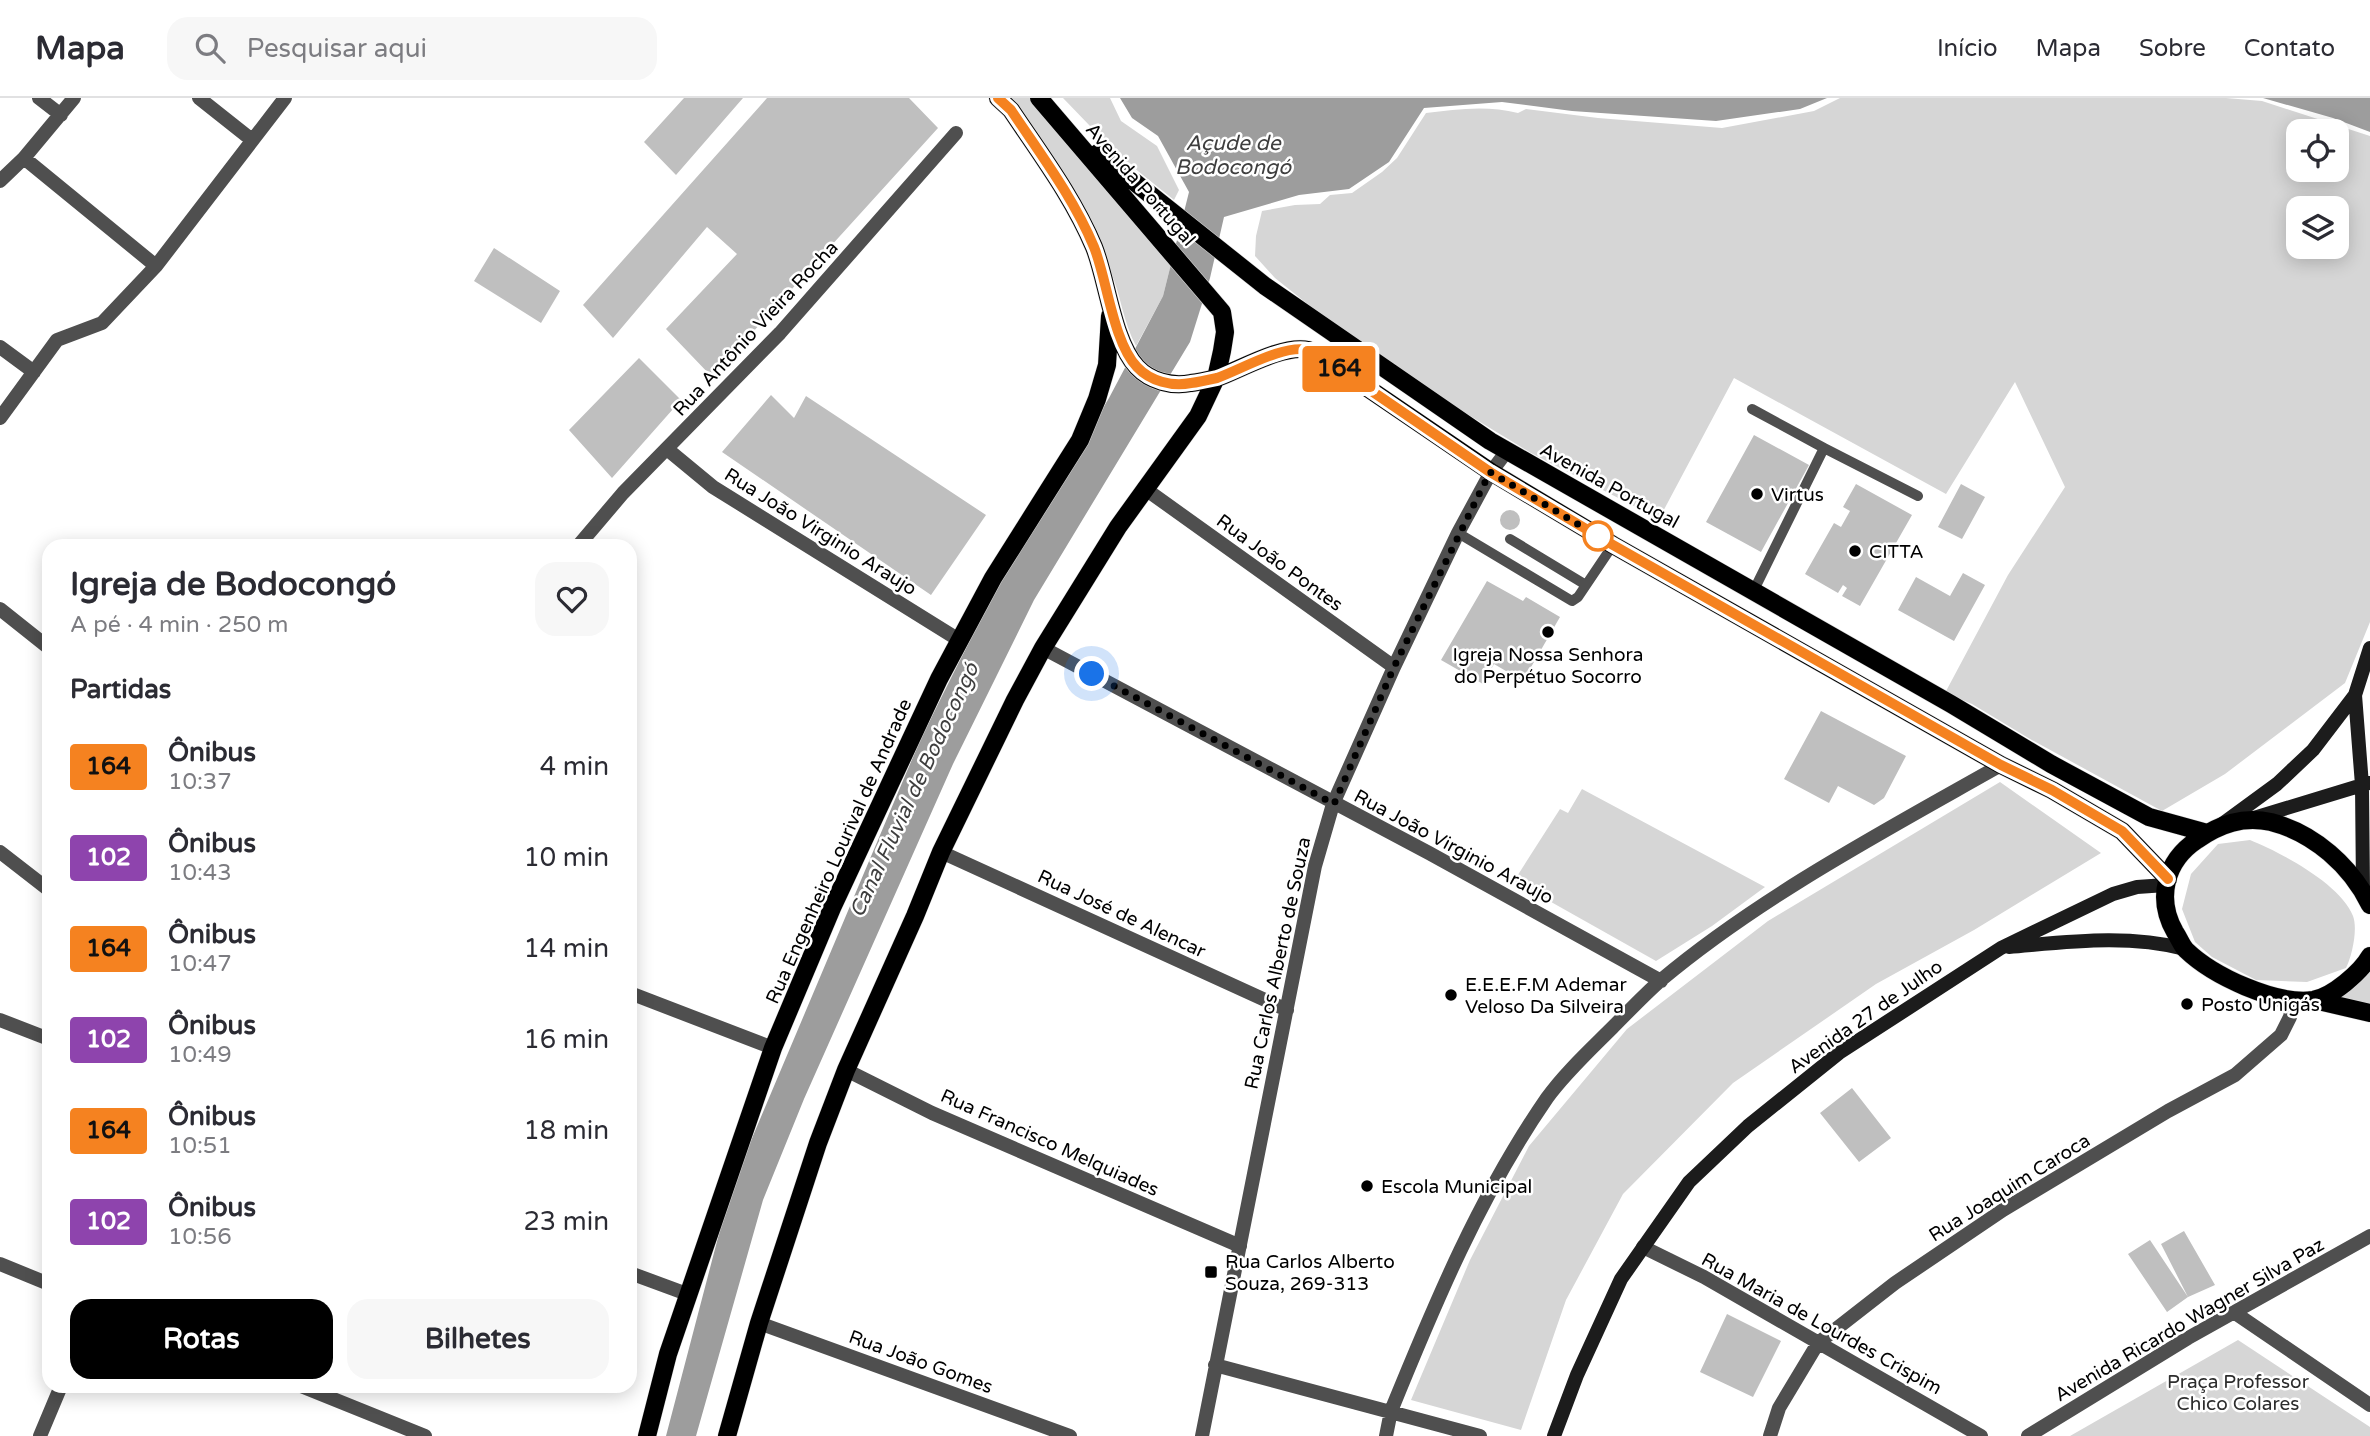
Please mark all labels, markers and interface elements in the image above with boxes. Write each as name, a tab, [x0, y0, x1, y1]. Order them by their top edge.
search box	[167, 17, 657, 80]
text: Mapa	[35, 29, 125, 68]
icon: search	[191, 29, 229, 67]
text: Pesquisar aqui	[247, 33, 427, 64]
text: Início	[1937, 34, 1998, 63]
text: Mapa	[2036, 34, 2101, 63]
text: Sobre	[2139, 34, 2206, 63]
text: Contato	[2244, 34, 2335, 63]
street label: Avenida Portugal	[1081, 119, 1200, 251]
map controls	[2286, 119, 2349, 259]
button: locate	[2286, 119, 2349, 182]
water label: Açude de Bodocongó	[1175, 131, 1292, 180]
button: layers	[2286, 196, 2349, 259]
street label: Rua Antônio Vieira Rocha	[669, 237, 843, 421]
line badge: 164	[1299, 346, 1379, 392]
text: 164	[1316, 354, 1362, 383]
street label: Avenida Portugal	[1536, 439, 1683, 533]
street label: Rua João Virginio Araujo	[720, 464, 921, 600]
place label: Virtus	[1771, 484, 1824, 506]
marker: Virtus	[1749, 486, 1765, 502]
street label: Rua João Pontes	[1212, 510, 1347, 616]
unlabelled marker	[1583, 521, 1613, 551]
place label: CITTA	[1869, 541, 1924, 563]
marker: CITTA	[1847, 543, 1863, 559]
button: heart	[535, 562, 609, 636]
text: Igreja de Bodocongó	[70, 565, 396, 604]
text: A pé · 4 min · 250 m	[70, 611, 288, 639]
marker: Igreja Nossa Senhora do Perpétuo Socorro	[1540, 624, 1556, 640]
place label: Igreja Nossa Senhora do Perpétuo Socorro	[1453, 644, 1643, 688]
your location	[1074, 656, 1109, 691]
water label: Canal Fluvial de Bodocongó	[844, 658, 985, 921]
text: Partidas	[70, 674, 171, 705]
street label: Rua Engenheiro Lourival de Andrade	[761, 696, 916, 1007]
text: Ônibus	[168, 737, 256, 768]
text: 4 min	[540, 751, 609, 782]
text: 164	[86, 752, 131, 781]
text: 10:37	[168, 768, 232, 796]
street label: Rua João Virginio Araujo	[1350, 785, 1557, 909]
text: Ônibus	[168, 828, 256, 859]
street label: Rua Carlos Alberto de Souza	[1240, 835, 1315, 1091]
text: 10 min	[523, 842, 609, 873]
text: 102	[86, 843, 131, 872]
text: 10:43	[168, 859, 232, 887]
street label: Rua José de Alencar	[1034, 865, 1210, 963]
text: Ônibus	[168, 919, 256, 950]
text: 14 min	[523, 933, 609, 964]
text: 164	[86, 934, 131, 963]
text: 10:47	[168, 950, 232, 978]
street label: Avenida 27 de Julho	[1784, 955, 1947, 1078]
place label: E.E.E.F.M Ademar Veloso Da Silveira	[1465, 974, 1627, 1018]
marker: E.E.E.F.M Ademar Veloso Da Silveira	[1443, 987, 1459, 1003]
place label: Posto Unigás	[2201, 994, 2320, 1016]
marker: Posto Unigás	[2179, 996, 2195, 1012]
text: Ônibus	[168, 1010, 256, 1041]
text: 16 min	[523, 1024, 609, 1055]
text: 102	[86, 1025, 131, 1054]
text: 10:49	[168, 1041, 232, 1069]
street label: Rua Francisco Melquiades	[937, 1085, 1162, 1201]
text: Ônibus	[168, 1101, 256, 1132]
text: 18 min	[523, 1115, 609, 1146]
text: 164	[86, 1116, 131, 1145]
street label: Rua Joaquim Caroca	[1925, 1129, 2094, 1246]
text: 10:51	[168, 1132, 232, 1160]
place label: Escola Municipal	[1381, 1176, 1532, 1198]
marker: Escola Municipal	[1359, 1178, 1375, 1194]
text: Ônibus	[168, 1192, 256, 1223]
text: 23 min	[523, 1206, 609, 1237]
text: 102	[86, 1207, 131, 1236]
text: 10:56	[168, 1223, 232, 1251]
street label: Avenida Ricardo Wagner Silva Paz	[2051, 1234, 2328, 1406]
street label: Rua Maria de Lourdes Crispim	[1698, 1248, 1945, 1399]
place label: Rua Carlos Alberto Souza, 269-313	[1225, 1251, 1395, 1295]
marker: Rua Carlos Alberto Souza, 269-313	[1203, 1264, 1219, 1280]
button: Rotas	[70, 1299, 333, 1379]
button: Bilhetes	[347, 1299, 609, 1379]
street label: Rua João Gomes	[846, 1326, 996, 1398]
park label: Praça Professor Chico Colares	[2167, 1371, 2310, 1415]

